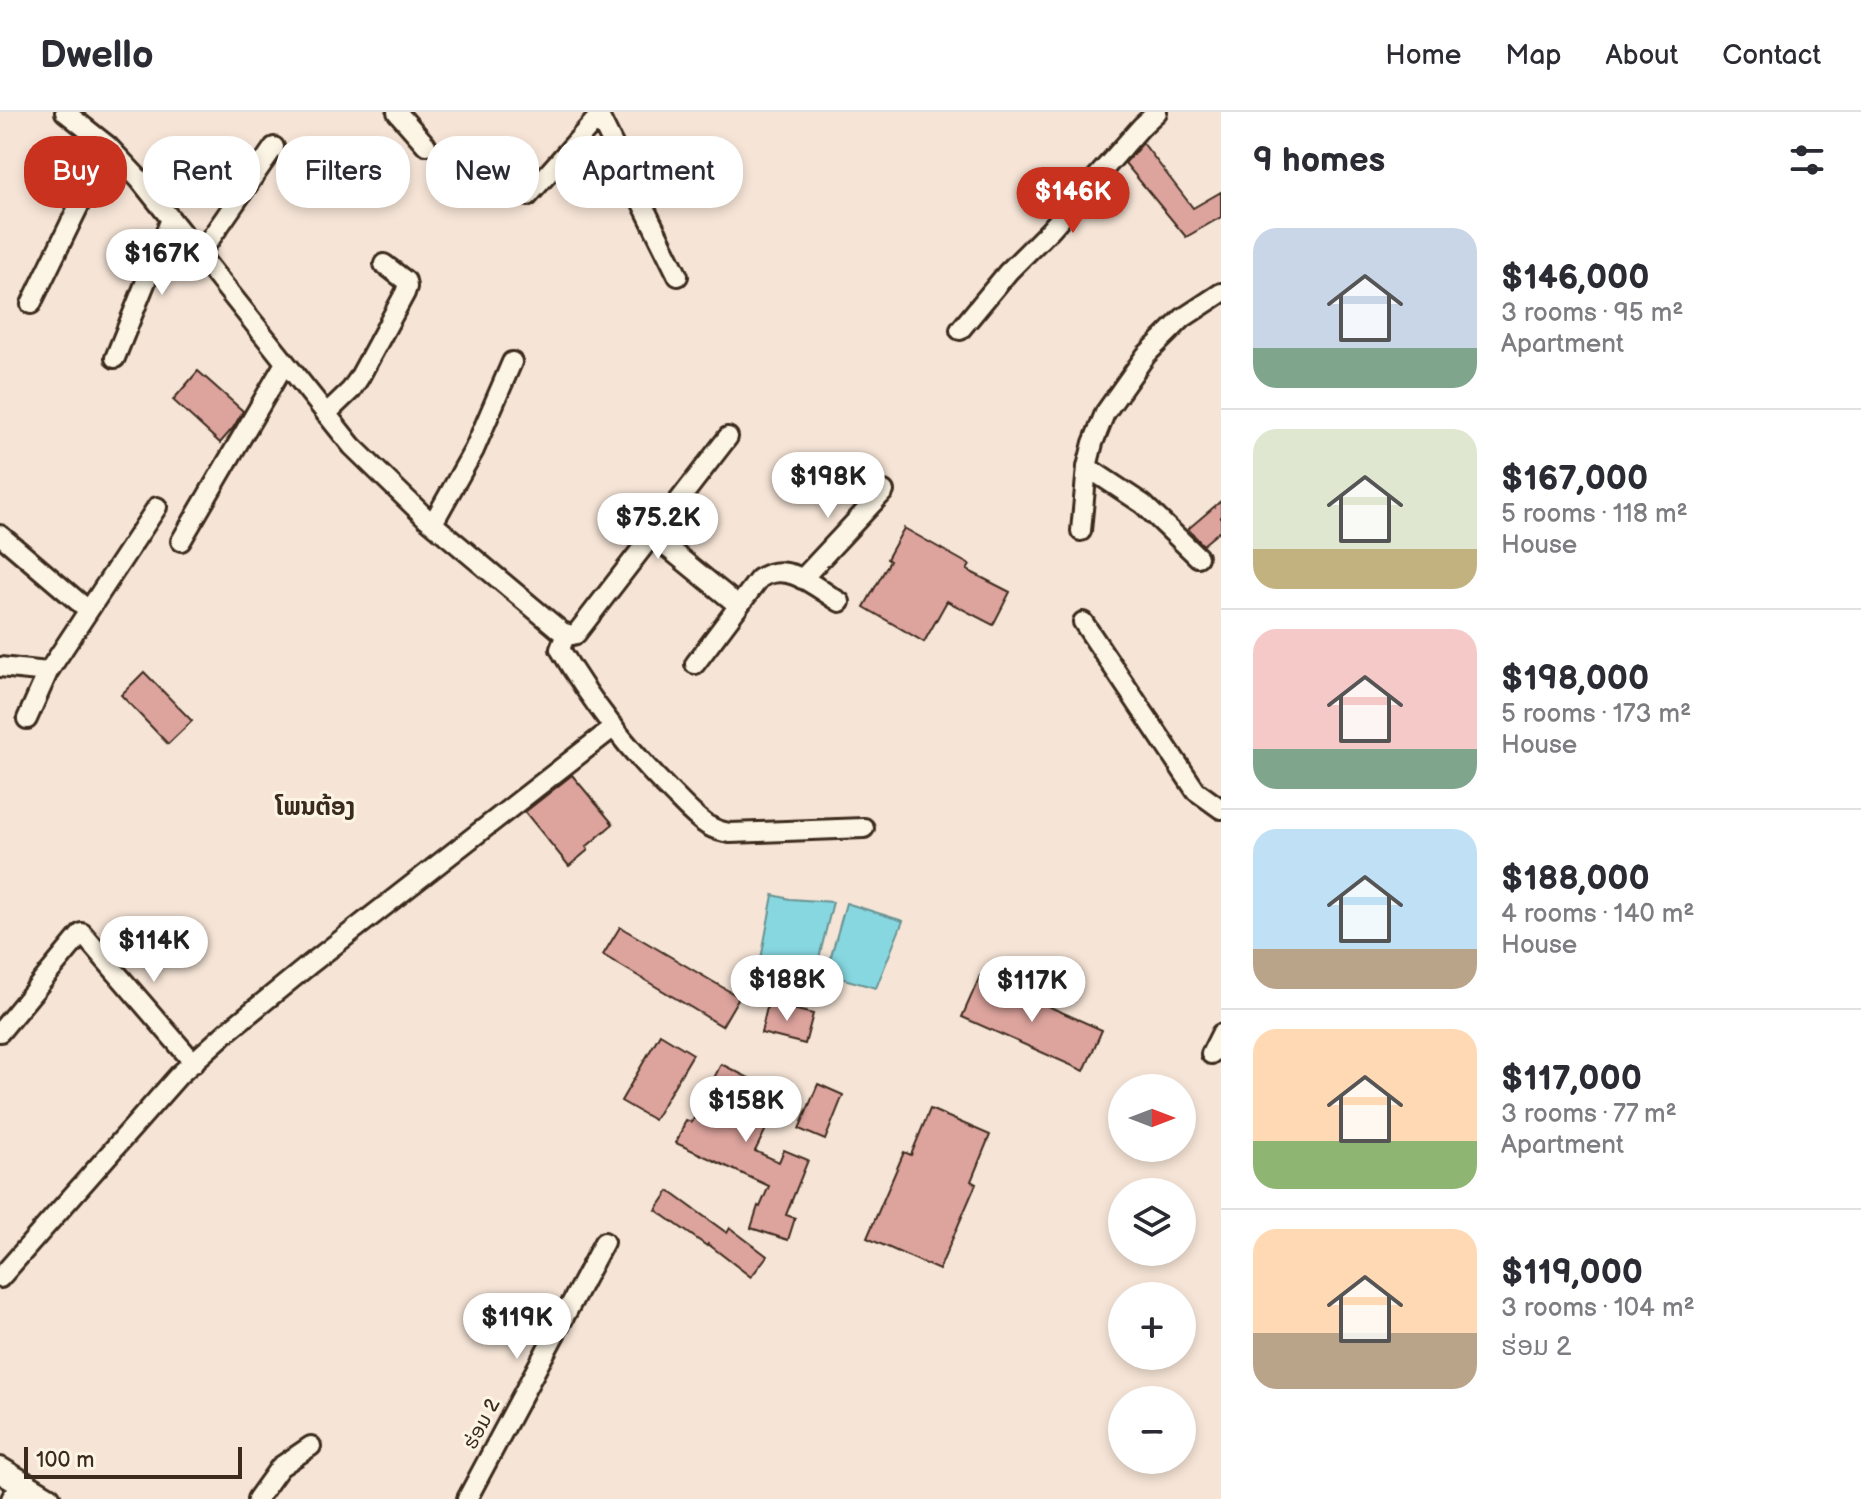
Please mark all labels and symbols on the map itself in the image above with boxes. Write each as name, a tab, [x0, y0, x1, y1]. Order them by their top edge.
pin: $146K	[1017, 167, 1129, 235]
pin: $167K	[106, 229, 218, 297]
pin: $198K	[772, 452, 884, 520]
pin: $75.2K	[593, 493, 723, 561]
district label: ໂພນຕ້ອງ	[274, 793, 355, 822]
pin: $114K	[98, 916, 210, 984]
pin: $188K	[731, 955, 843, 1023]
pin: $117K	[976, 956, 1088, 1024]
north arrow	[1108, 1074, 1196, 1162]
pin: $158K	[690, 1076, 802, 1144]
pin: $119K	[461, 1293, 573, 1361]
street label: ຮ່ອມ 2	[459, 1394, 505, 1454]
scale bar	[24, 1443, 242, 1479]

